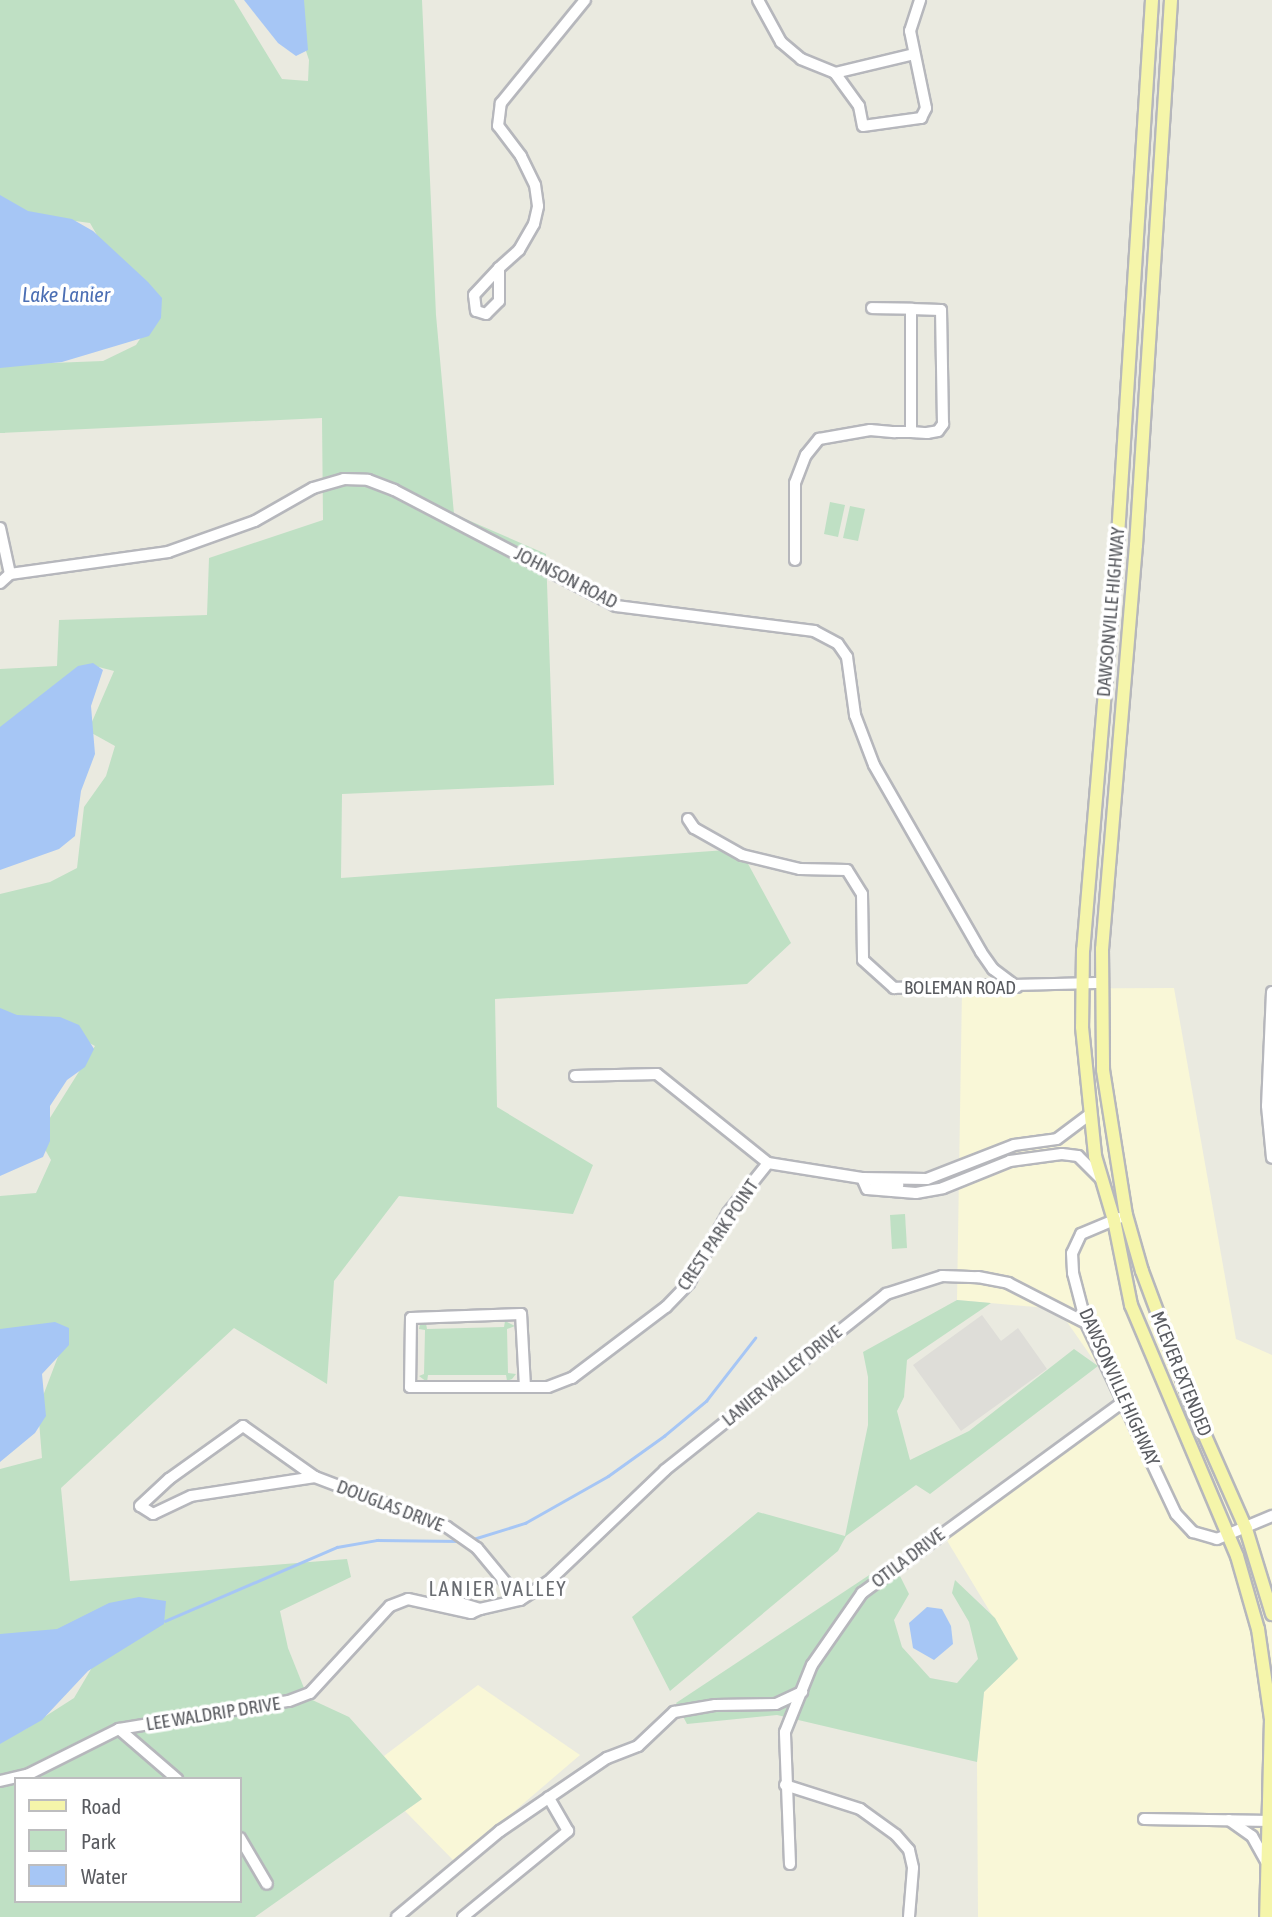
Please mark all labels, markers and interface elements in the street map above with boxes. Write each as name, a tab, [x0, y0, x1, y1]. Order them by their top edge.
water label: Lake Lanier	[22, 281, 110, 307]
street label: DAWSONVILLE HIGHWAY	[1092, 526, 1130, 698]
street label: JOHNSON ROAD	[511, 542, 621, 614]
street label: BOLEMAN ROAD	[904, 977, 1016, 999]
street label: CREST PARK POINT	[672, 1175, 764, 1295]
street label: DAWSONVILLE HIGHWAY	[1074, 1305, 1164, 1469]
street label: MCEVER EXTENDED	[1146, 1308, 1216, 1440]
street label: LANIER VALLEY DRIVE	[718, 1321, 846, 1431]
street label: DOUGLAS DRIVE	[333, 1475, 447, 1537]
street label: OTILA DRIVE	[867, 1523, 949, 1593]
district label: LANIER VALLEY	[430, 1575, 566, 1601]
street label: LEE WALDRIP DRIVE	[144, 1692, 282, 1736]
legend	[14, 1777, 242, 1903]
text: Road	[81, 1794, 121, 1818]
text: Park	[81, 1829, 116, 1853]
text: Water	[81, 1864, 127, 1888]

